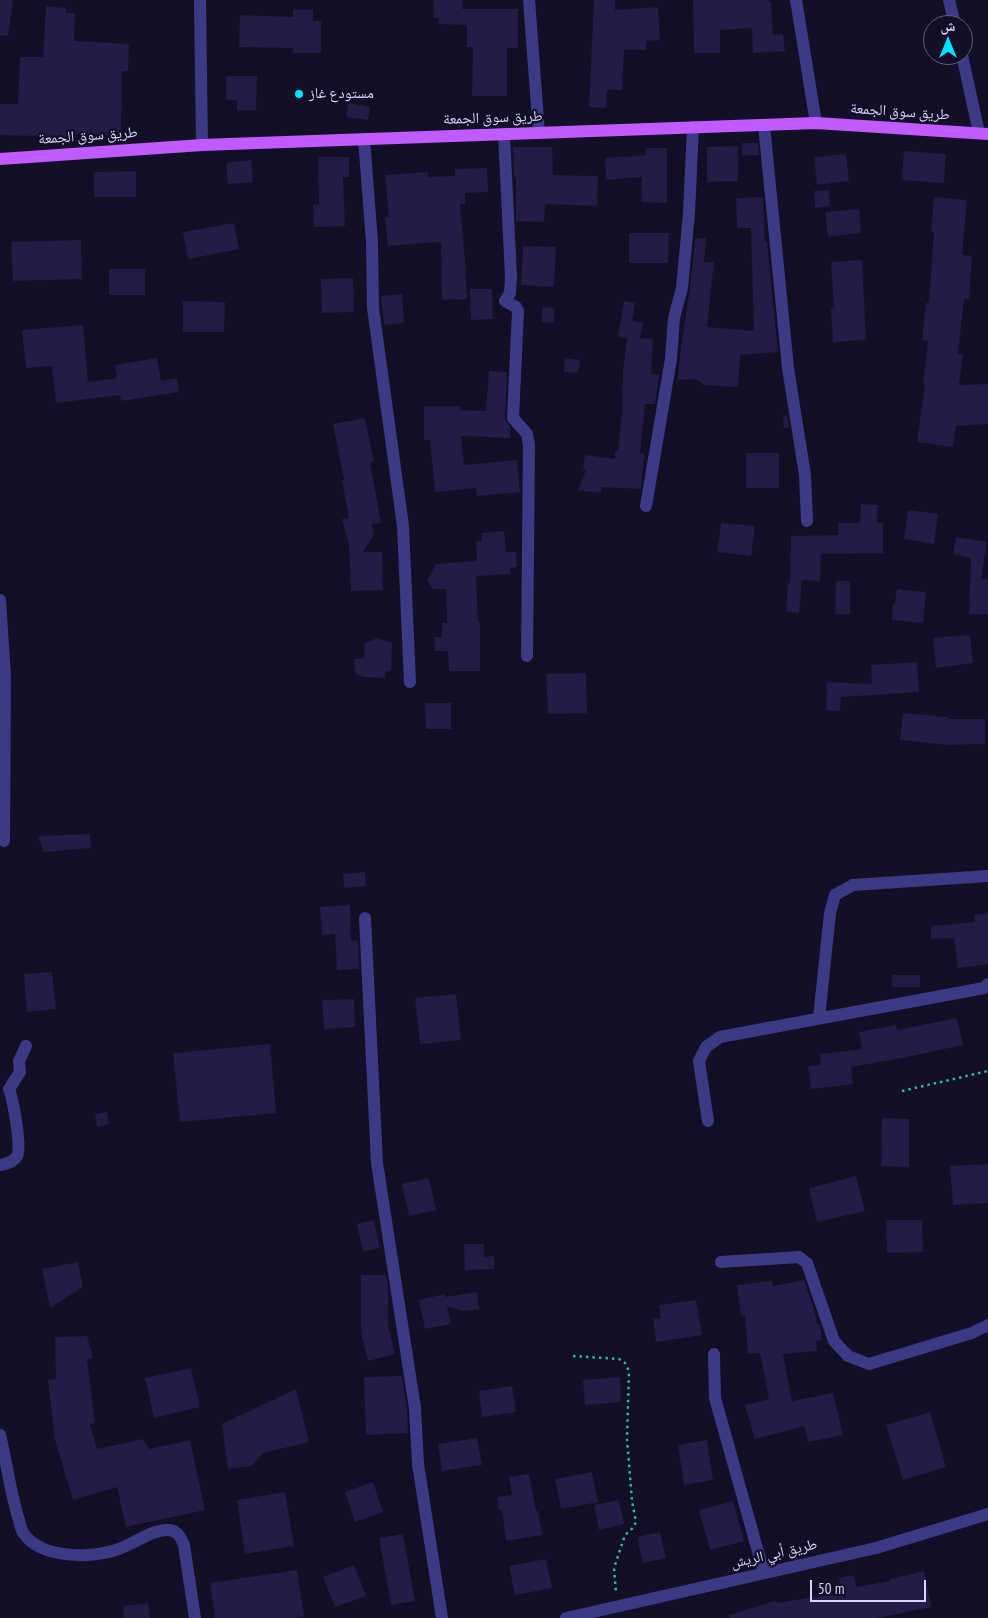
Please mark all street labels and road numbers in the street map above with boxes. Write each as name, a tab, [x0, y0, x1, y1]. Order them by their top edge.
street label: طريق سوق الجمعة	[850, 100, 950, 124]
street label: طريق سوق الجمعة	[443, 107, 543, 129]
street label: طريق سوق الجمعة	[38, 124, 138, 148]
street label: طريق أبي الريش	[729, 1535, 819, 1573]

